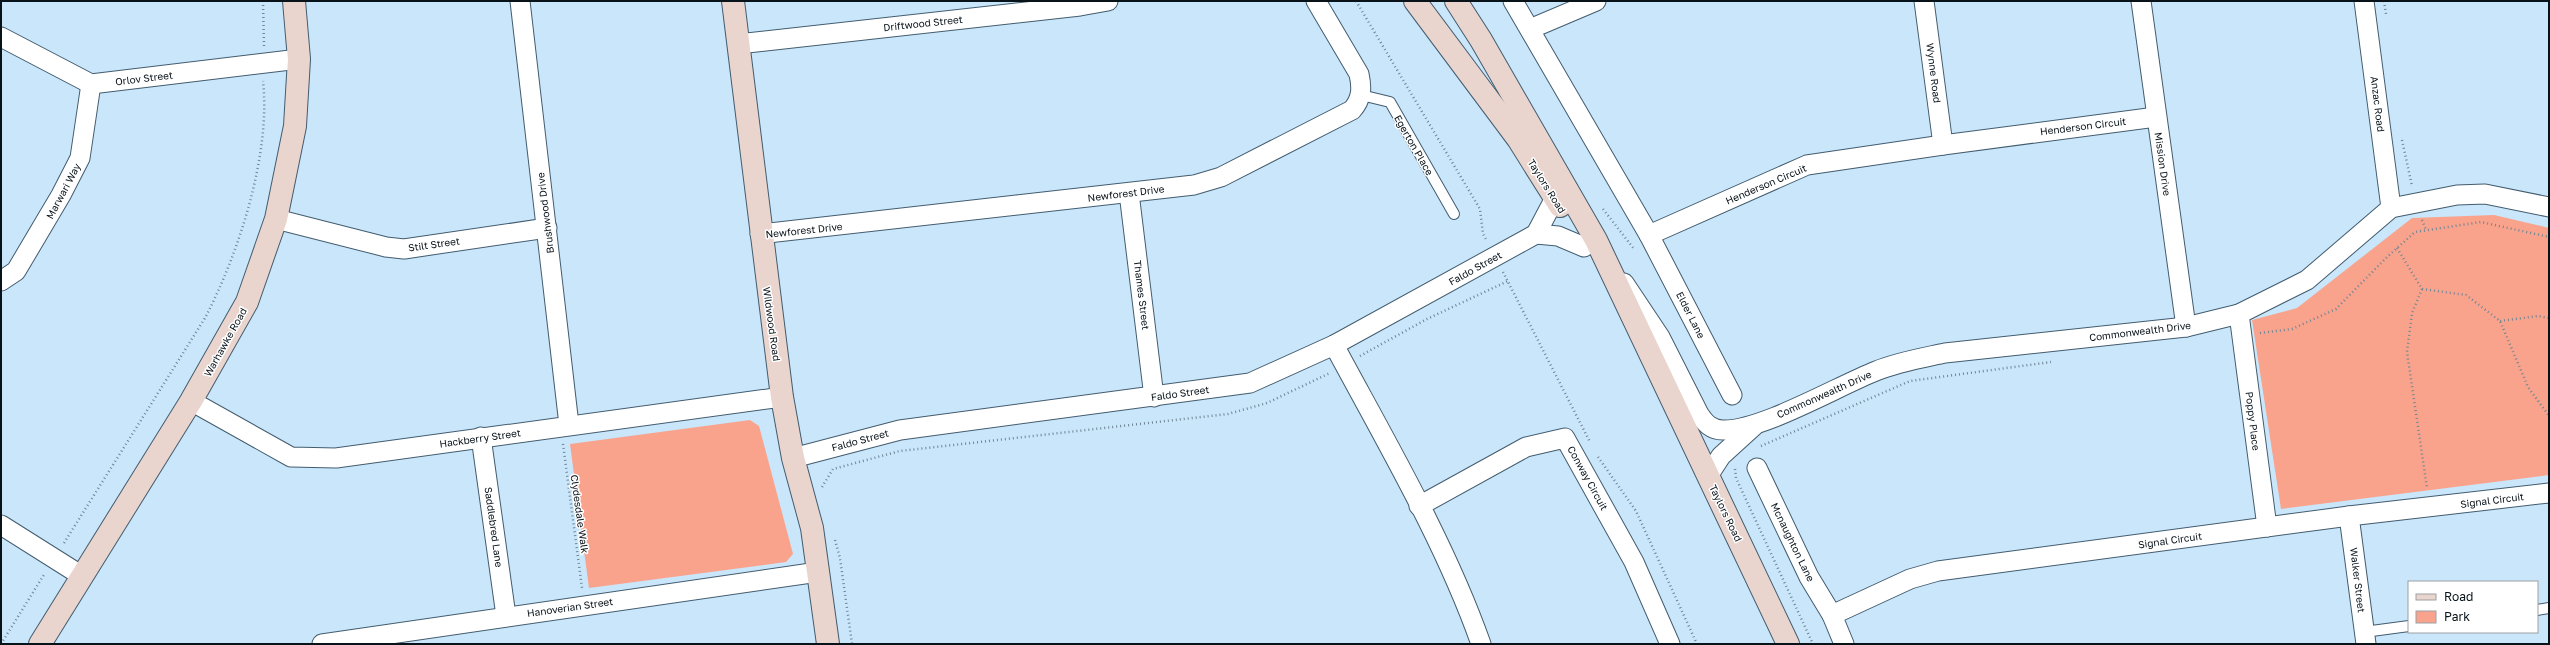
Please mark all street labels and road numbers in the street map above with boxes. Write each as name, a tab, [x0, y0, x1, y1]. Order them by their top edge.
street label: Driftwood Street	[883, 13, 963, 33]
street label: Wynne Road	[1924, 42, 1944, 104]
street label: Orlov Street	[115, 69, 173, 87]
street label: Anzac Road	[2369, 75, 2387, 133]
street label: Egerton Place	[1392, 113, 1436, 177]
street label: Henderson Circuit	[2039, 115, 2127, 137]
street label: Mission Drive	[2153, 131, 2173, 197]
street label: Taylors Road	[1526, 157, 1568, 215]
street label: Marwari Way	[43, 161, 83, 221]
street label: Henderson Circuit	[1724, 162, 1808, 206]
street label: Brushwood Drive	[534, 172, 556, 254]
street label: Newforest Drive	[1087, 182, 1165, 204]
street label: Newforest Drive	[765, 220, 843, 240]
street label: Stilt Street	[407, 234, 461, 254]
street label: Faldo Street	[1446, 249, 1504, 287]
street label: Thames Street	[1132, 259, 1152, 331]
street label: Wildwood Road	[761, 286, 783, 362]
street label: Elder Lane	[1674, 290, 1708, 341]
street label: Warhawke Road	[201, 306, 249, 378]
street label: Commonwealth Drive	[2088, 319, 2192, 343]
street label: Commonwealth Drive	[1775, 368, 1873, 420]
street label: Faldo Street	[1150, 383, 1210, 403]
street label: Poppy Place	[2243, 391, 2263, 451]
street label: Hackberry Street	[439, 426, 521, 450]
street label: Faldo Street	[830, 427, 890, 453]
street label: Conway Circuit	[1565, 444, 1611, 512]
street label: Clydesdale Walk	[569, 474, 592, 554]
street label: Taylors Road	[1707, 483, 1745, 543]
street label: Saddlebred Lane	[482, 486, 506, 568]
street label: Signal Circuit	[2459, 490, 2525, 510]
street label: Mcnaughton Lane	[1769, 501, 1817, 584]
street label: Signal Circuit	[2137, 530, 2203, 550]
street label: Walker Street	[2348, 547, 2368, 613]
street label: Hanoverian Street	[526, 595, 614, 619]

